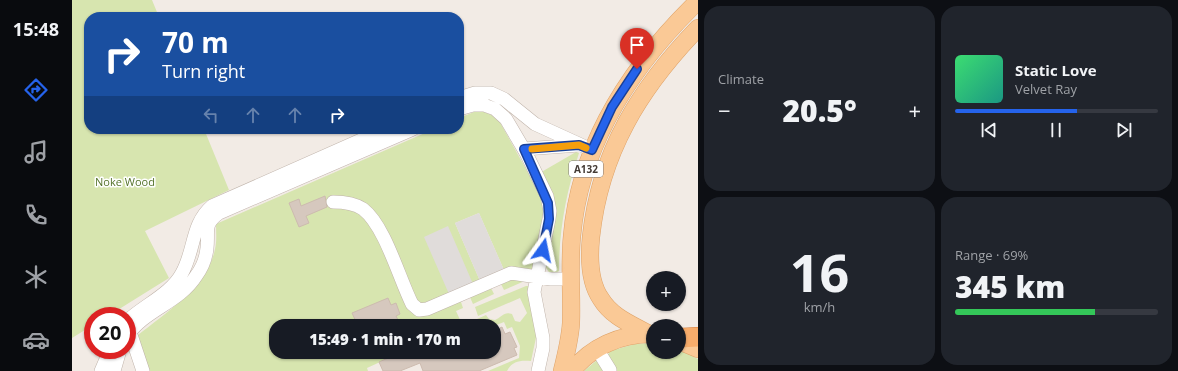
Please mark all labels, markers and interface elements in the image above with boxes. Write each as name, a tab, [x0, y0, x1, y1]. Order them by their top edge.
text: 15:48	[13, 17, 59, 41]
text: 70 m	[162, 23, 229, 61]
icon: right	[96, 28, 148, 80]
pin	[620, 28, 654, 69]
icon: arrive	[626, 34, 648, 56]
text: Turn right	[162, 59, 245, 83]
text: Static Love	[1015, 60, 1097, 80]
text: Climate	[718, 70, 764, 88]
icon: directions	[22, 76, 50, 104]
text: Velvet Ray	[1015, 80, 1077, 98]
text: 20.5°	[782, 90, 857, 131]
text: −	[718, 95, 731, 125]
text: +	[908, 95, 921, 125]
icon: left	[200, 104, 222, 126]
icon: ahead	[242, 104, 264, 126]
icon: ahead	[284, 104, 306, 126]
icon: right	[326, 104, 348, 126]
icon: previous	[978, 119, 1000, 141]
icon: pause	[1045, 119, 1067, 141]
icon: next	[1113, 119, 1135, 141]
icon: music	[22, 138, 50, 166]
road number: A132	[569, 161, 603, 177]
park label: Noke Wood	[95, 174, 155, 189]
icon: phone	[22, 201, 50, 229]
position arrow	[522, 229, 564, 271]
text: 16	[790, 236, 849, 307]
text: Range · 69%	[955, 246, 1028, 264]
icon: climate	[22, 263, 50, 291]
text: 345 km	[955, 266, 1065, 307]
map controls	[646, 271, 686, 359]
button: +	[646, 271, 686, 311]
text: km/h	[804, 298, 835, 316]
speed limit sign: 20	[84, 307, 136, 359]
button: −	[646, 319, 686, 359]
icon: car	[22, 326, 50, 354]
text: 15:49 · 1 min · 170 m	[309, 329, 461, 349]

